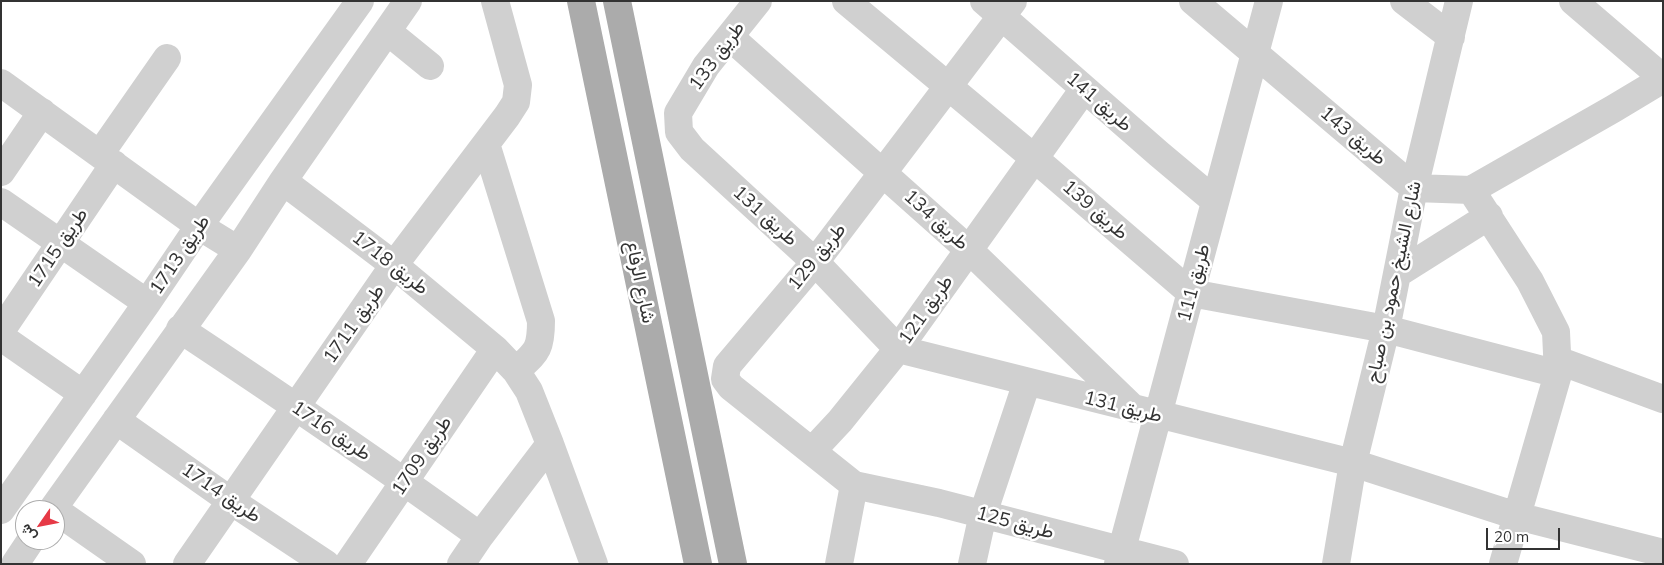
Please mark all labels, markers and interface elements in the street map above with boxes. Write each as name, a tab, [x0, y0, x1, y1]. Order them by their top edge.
street label: طريق 133	[684, 17, 750, 95]
street label: طريق 141	[1062, 67, 1136, 137]
street label: طريق 143	[1315, 102, 1391, 170]
street label: طريق 139	[1058, 175, 1132, 245]
street label: شارع الشيخ حمود بن صباح	[1361, 179, 1427, 385]
street label: طريق 131	[728, 181, 802, 251]
street label: طريق 134	[899, 185, 973, 255]
street label: طريق 1715	[23, 204, 93, 292]
street label: طريق 1713	[145, 211, 215, 299]
street label: طريق 129	[783, 219, 851, 295]
street label: طريق 1718	[347, 226, 433, 300]
street label: شارع الرفاع	[620, 239, 660, 325]
street label: طريق 111	[1173, 242, 1215, 324]
street label: طريق 121	[894, 271, 958, 349]
street label: طريق 1711	[319, 280, 389, 368]
street label: طريق 131	[1082, 386, 1164, 428]
street label: طريق 1716	[287, 396, 375, 466]
street label: طريق 1709	[387, 412, 457, 500]
street label: طريق 1714	[177, 458, 265, 528]
north arrow	[15, 500, 65, 550]
street label: طريق 125	[974, 502, 1056, 544]
scale bar	[1489, 518, 1563, 550]
text: ش	[16, 521, 40, 545]
text: 20 m	[1494, 527, 1529, 546]

